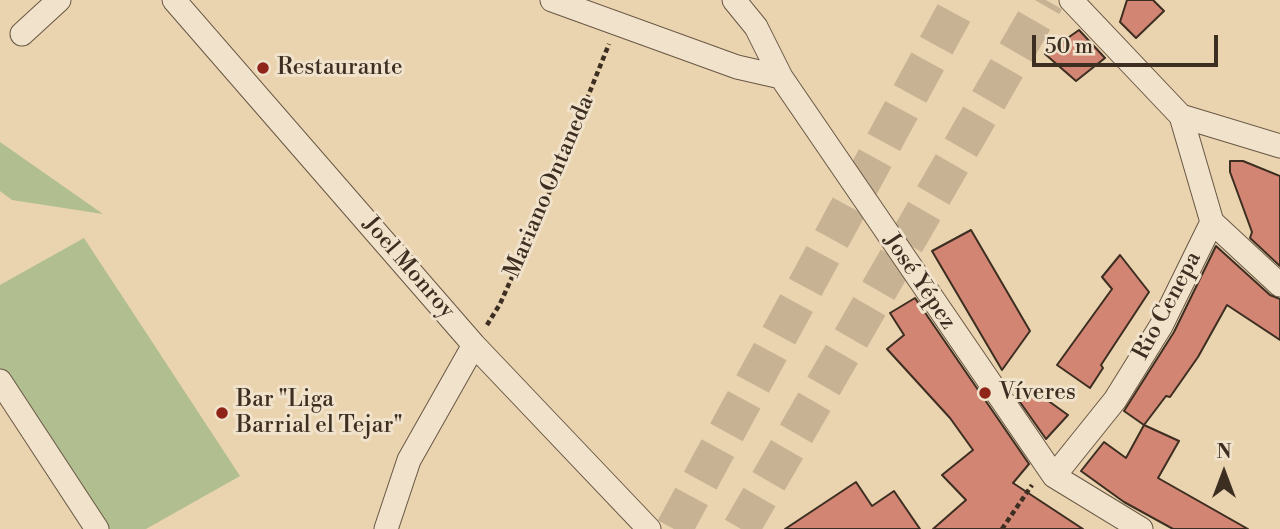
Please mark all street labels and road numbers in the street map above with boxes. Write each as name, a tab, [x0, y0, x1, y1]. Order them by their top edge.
street label: Mariano Ontaneda	[499, 92, 601, 282]
street label: Joel Monroy	[356, 211, 460, 325]
street label: José Yépez	[877, 229, 961, 335]
street label: Rio Cenepa	[1128, 247, 1208, 365]

